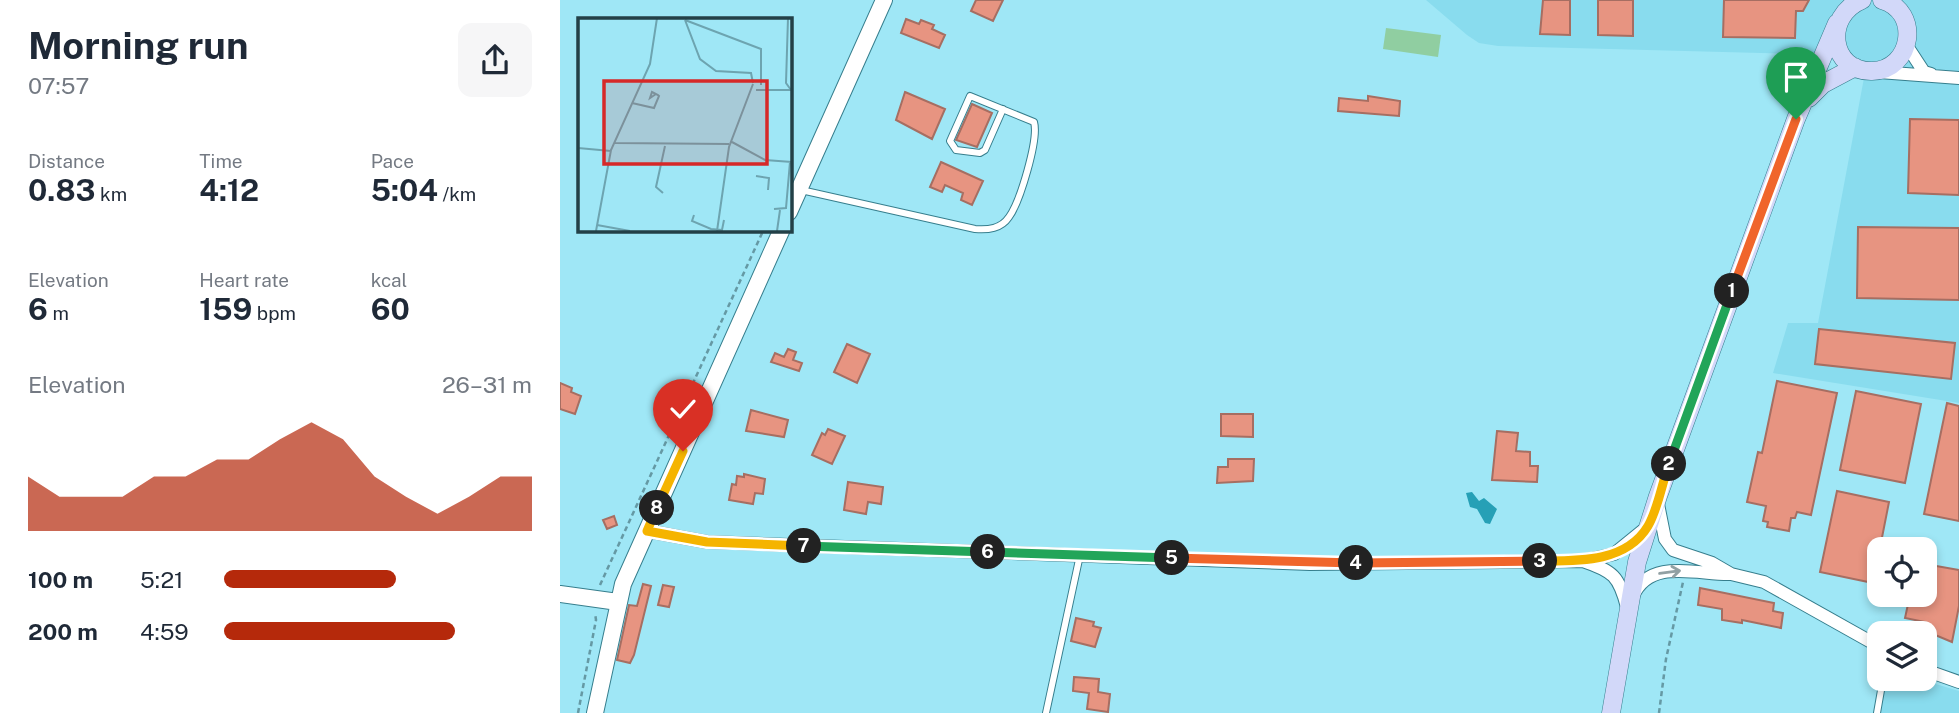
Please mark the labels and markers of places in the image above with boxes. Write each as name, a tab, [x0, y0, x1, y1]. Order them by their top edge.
pin	[1766, 47, 1826, 119]
pin: 1	[1714, 274, 1750, 308]
pin	[653, 379, 713, 451]
pin: 2	[1652, 447, 1686, 482]
pin: 8	[640, 490, 674, 526]
pin: 7	[786, 528, 822, 564]
pin: 6	[970, 534, 1006, 570]
pin: 5	[1154, 540, 1190, 576]
pin: 3	[1522, 544, 1558, 578]
pin: 4	[1338, 546, 1374, 580]

